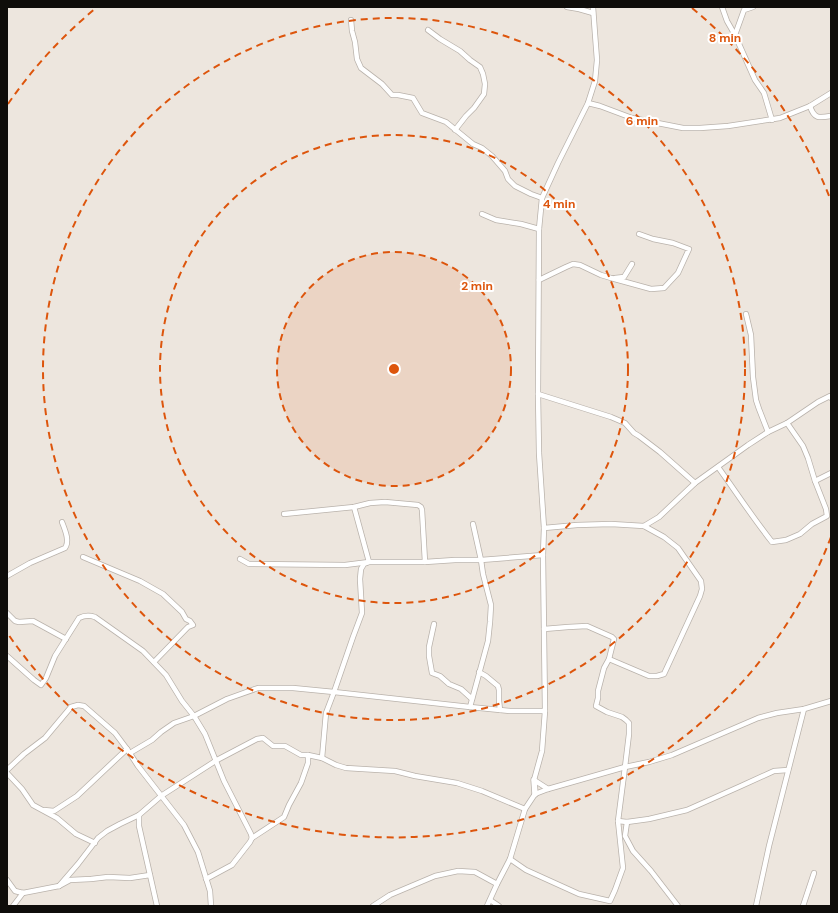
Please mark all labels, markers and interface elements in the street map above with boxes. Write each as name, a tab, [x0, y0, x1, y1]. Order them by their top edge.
text: 8 min	[709, 30, 741, 46]
text: 6 min	[626, 113, 658, 129]
text: 4 min	[543, 196, 575, 212]
text: 2 min	[461, 278, 493, 294]
centre of rings	[387, 362, 401, 376]

